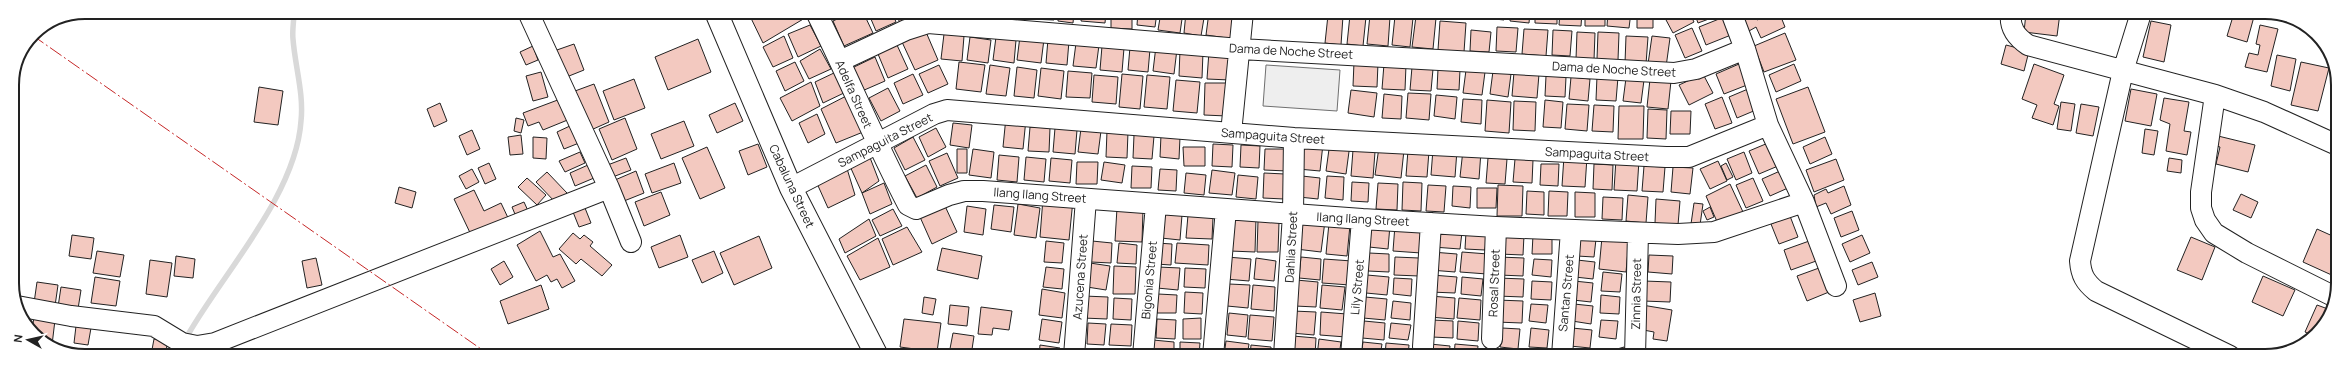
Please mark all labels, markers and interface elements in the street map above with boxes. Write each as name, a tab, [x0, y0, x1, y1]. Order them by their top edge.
street label: Dama de Noche Street	[1229, 39, 1354, 63]
street label: Adelfa Street	[831, 57, 877, 131]
street label: Dama de Noche Street	[1552, 57, 1677, 81]
street label: Sampaguita Street	[835, 109, 935, 171]
street label: Sampaguita Street	[1220, 124, 1326, 148]
street label: Cabaluna Street	[765, 141, 819, 231]
street label: Sampaguita Street	[1545, 143, 1650, 165]
street label: Ilang Ilang Street	[993, 183, 1087, 207]
street label: Ilang Ilang Street	[1316, 208, 1410, 230]
street label: Dahlia Street	[1281, 211, 1301, 283]
street label: Azucena Street	[1069, 233, 1091, 320]
street label: Bigonia Street	[1137, 240, 1161, 320]
street label: Rosal Street	[1484, 249, 1504, 317]
street label: Santan Street	[1554, 253, 1578, 332]
street label: Lily Street	[1346, 258, 1368, 315]
street label: Zinnia Street	[1627, 258, 1645, 330]
north arrow	[8, 320, 48, 360]
text: N	[10, 333, 26, 343]

